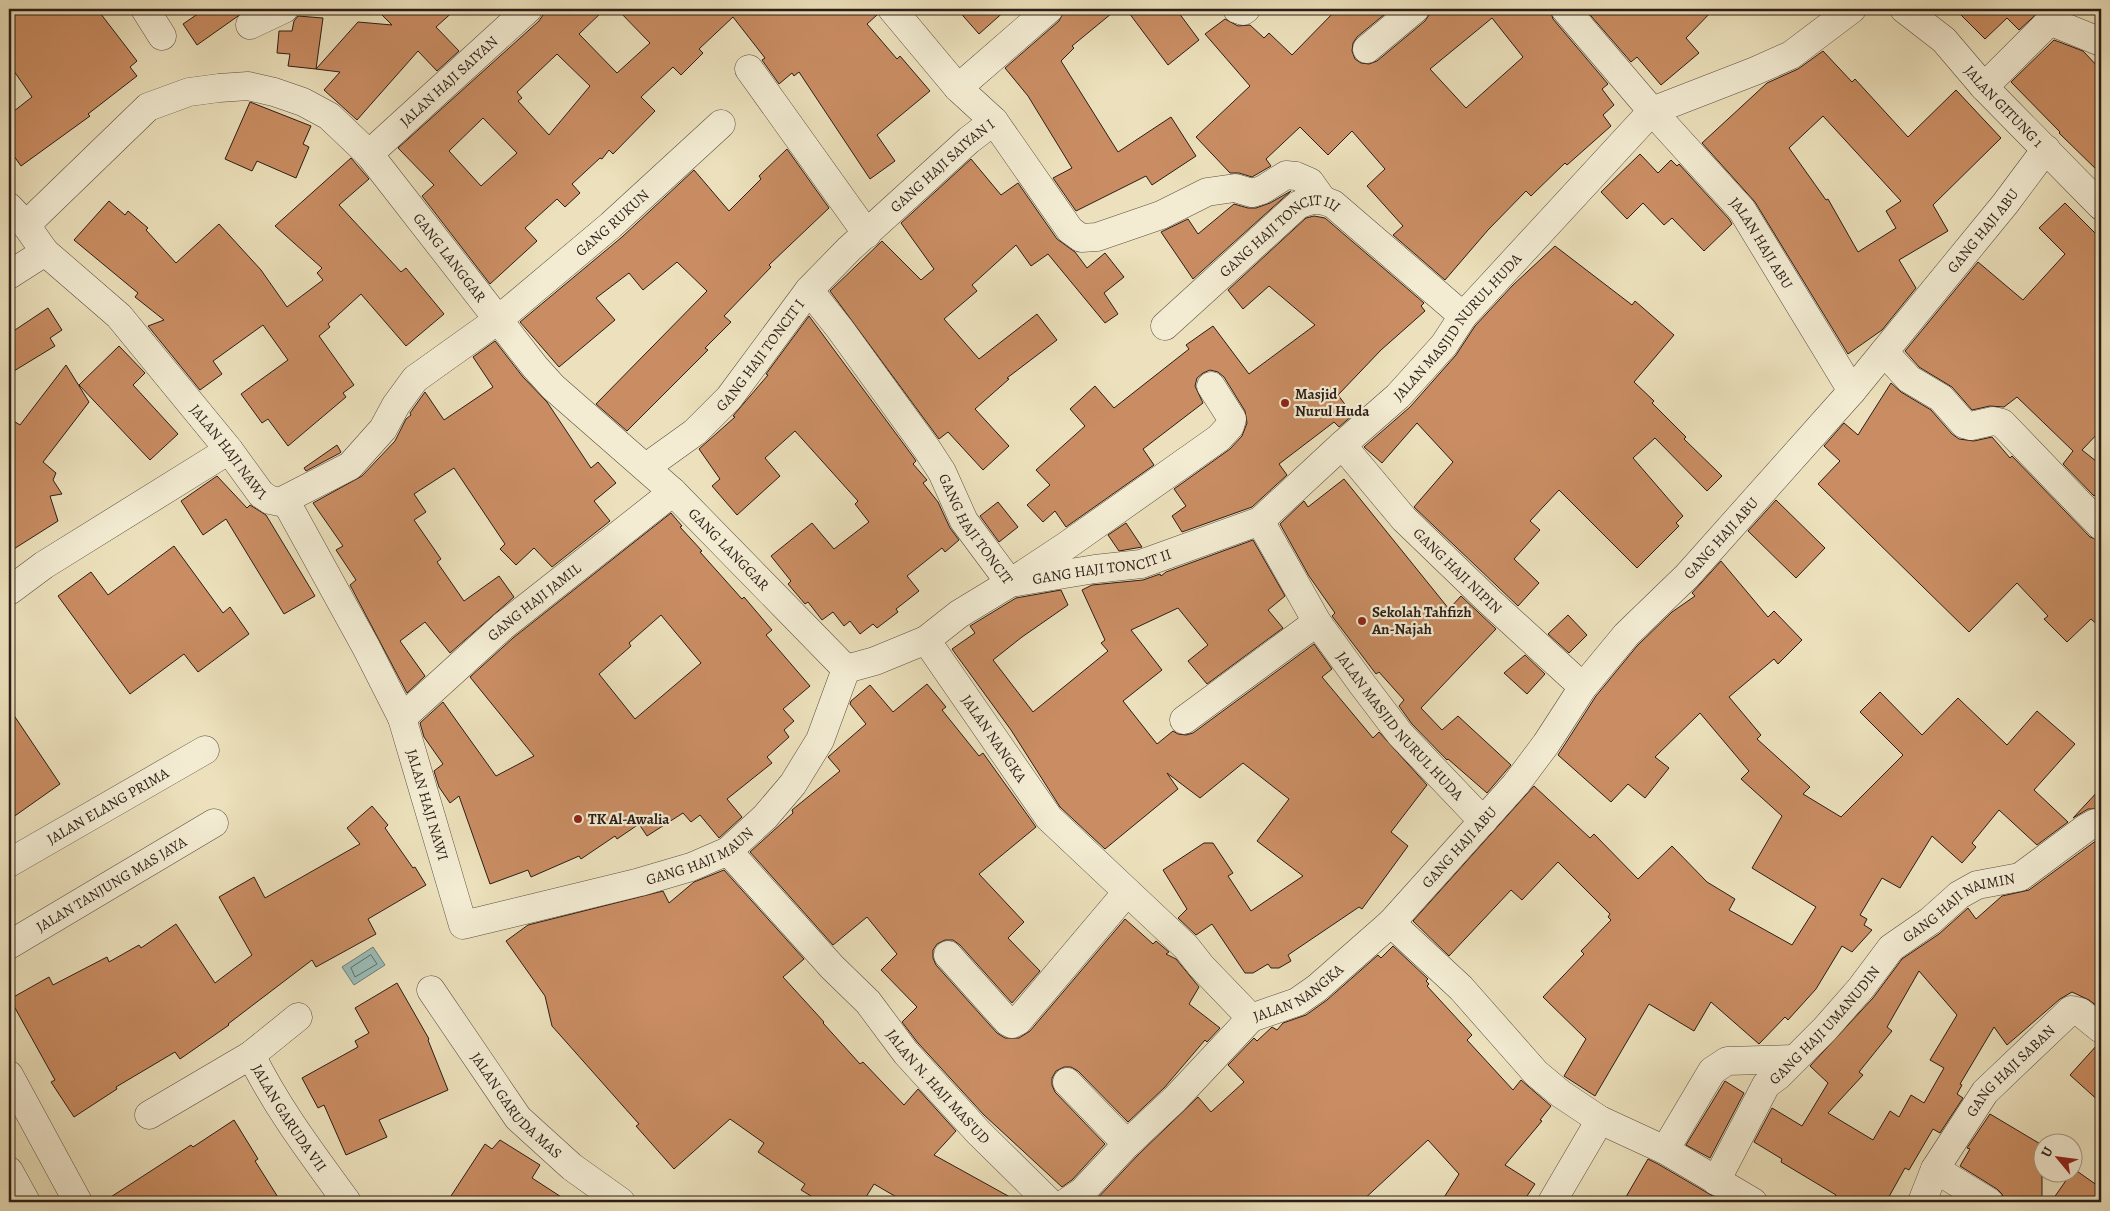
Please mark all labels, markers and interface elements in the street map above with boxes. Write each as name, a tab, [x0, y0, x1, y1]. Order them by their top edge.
street label: JALAN HAJI SAIYAN	[395, 31, 502, 131]
street label: JALAN GITUNG 1	[1960, 61, 2048, 152]
street label: GANG HAJI SAIYAN I	[886, 114, 999, 217]
street label: GANG HAJI ABU	[1943, 184, 2023, 277]
street label: GANG RUKUN	[571, 185, 654, 261]
street label: GANG HAJI TONCIT III	[1215, 190, 1345, 282]
street label: JALAN HAJI ABU	[1725, 193, 1798, 293]
street label: GANG LANGGAR	[409, 209, 491, 307]
street label: JALAN MASJID NURUL HUDA	[1389, 249, 1526, 406]
street label: GANG HAJI TONCIT I	[711, 295, 809, 416]
place label: Masjid Nurul Huda	[1295, 384, 1370, 421]
marker: Masjid Nurul Huda	[1279, 397, 1291, 409]
street label: JALAN HAJI NAWI	[185, 400, 270, 505]
street label: GANG HAJI TONCIT	[934, 470, 1018, 589]
street label: GANG HAJI ABU	[1679, 493, 1763, 583]
street label: GANG LANGGAR	[684, 503, 774, 595]
street label: GANG HAJI NIPIN	[1409, 523, 1507, 618]
street label: GANG HAJI TONCIT II	[1031, 544, 1174, 589]
street label: GANG HAJI JAMIL	[483, 558, 586, 646]
place label: Sekolah Tahfizh An-Najah	[1371, 602, 1472, 639]
marker: Sekolah Tahfizh An-Najah	[1356, 615, 1368, 627]
street label: JALAN MASJID NURUL HUDA	[1332, 647, 1468, 805]
street label: JALAN NANGKA	[957, 691, 1032, 786]
street label: JALAN HAJI NAWI	[402, 747, 453, 863]
street label: JALAN ELANG PRIMA	[43, 763, 173, 849]
street label: GANG HAJI ABU	[1417, 802, 1501, 892]
place label: TK Al-Awalia	[588, 809, 670, 829]
marker: TK Al-Awalia	[572, 813, 584, 825]
street label: GANG HAJI MAUN	[644, 822, 758, 890]
street label: JALAN TANJUNG MAS JAYA	[32, 831, 190, 937]
street label: GANG HAJI NAIMIN	[1899, 868, 2017, 947]
street label: JALAN NANGKA	[1250, 959, 1348, 1026]
street label: GANG HAJI UMANUDIN	[1765, 962, 1884, 1089]
street label: GANG HAJI SABAN	[1962, 1020, 2059, 1121]
street label: JALAN N. HAJI MAS'UD	[882, 1025, 994, 1148]
street label: JALAN GARUDA MAS	[466, 1048, 566, 1163]
street label: JALAN GARUDA VII	[247, 1061, 331, 1175]
north arrow	[2032, 1134, 2082, 1184]
text: U	[2037, 1143, 2058, 1161]

